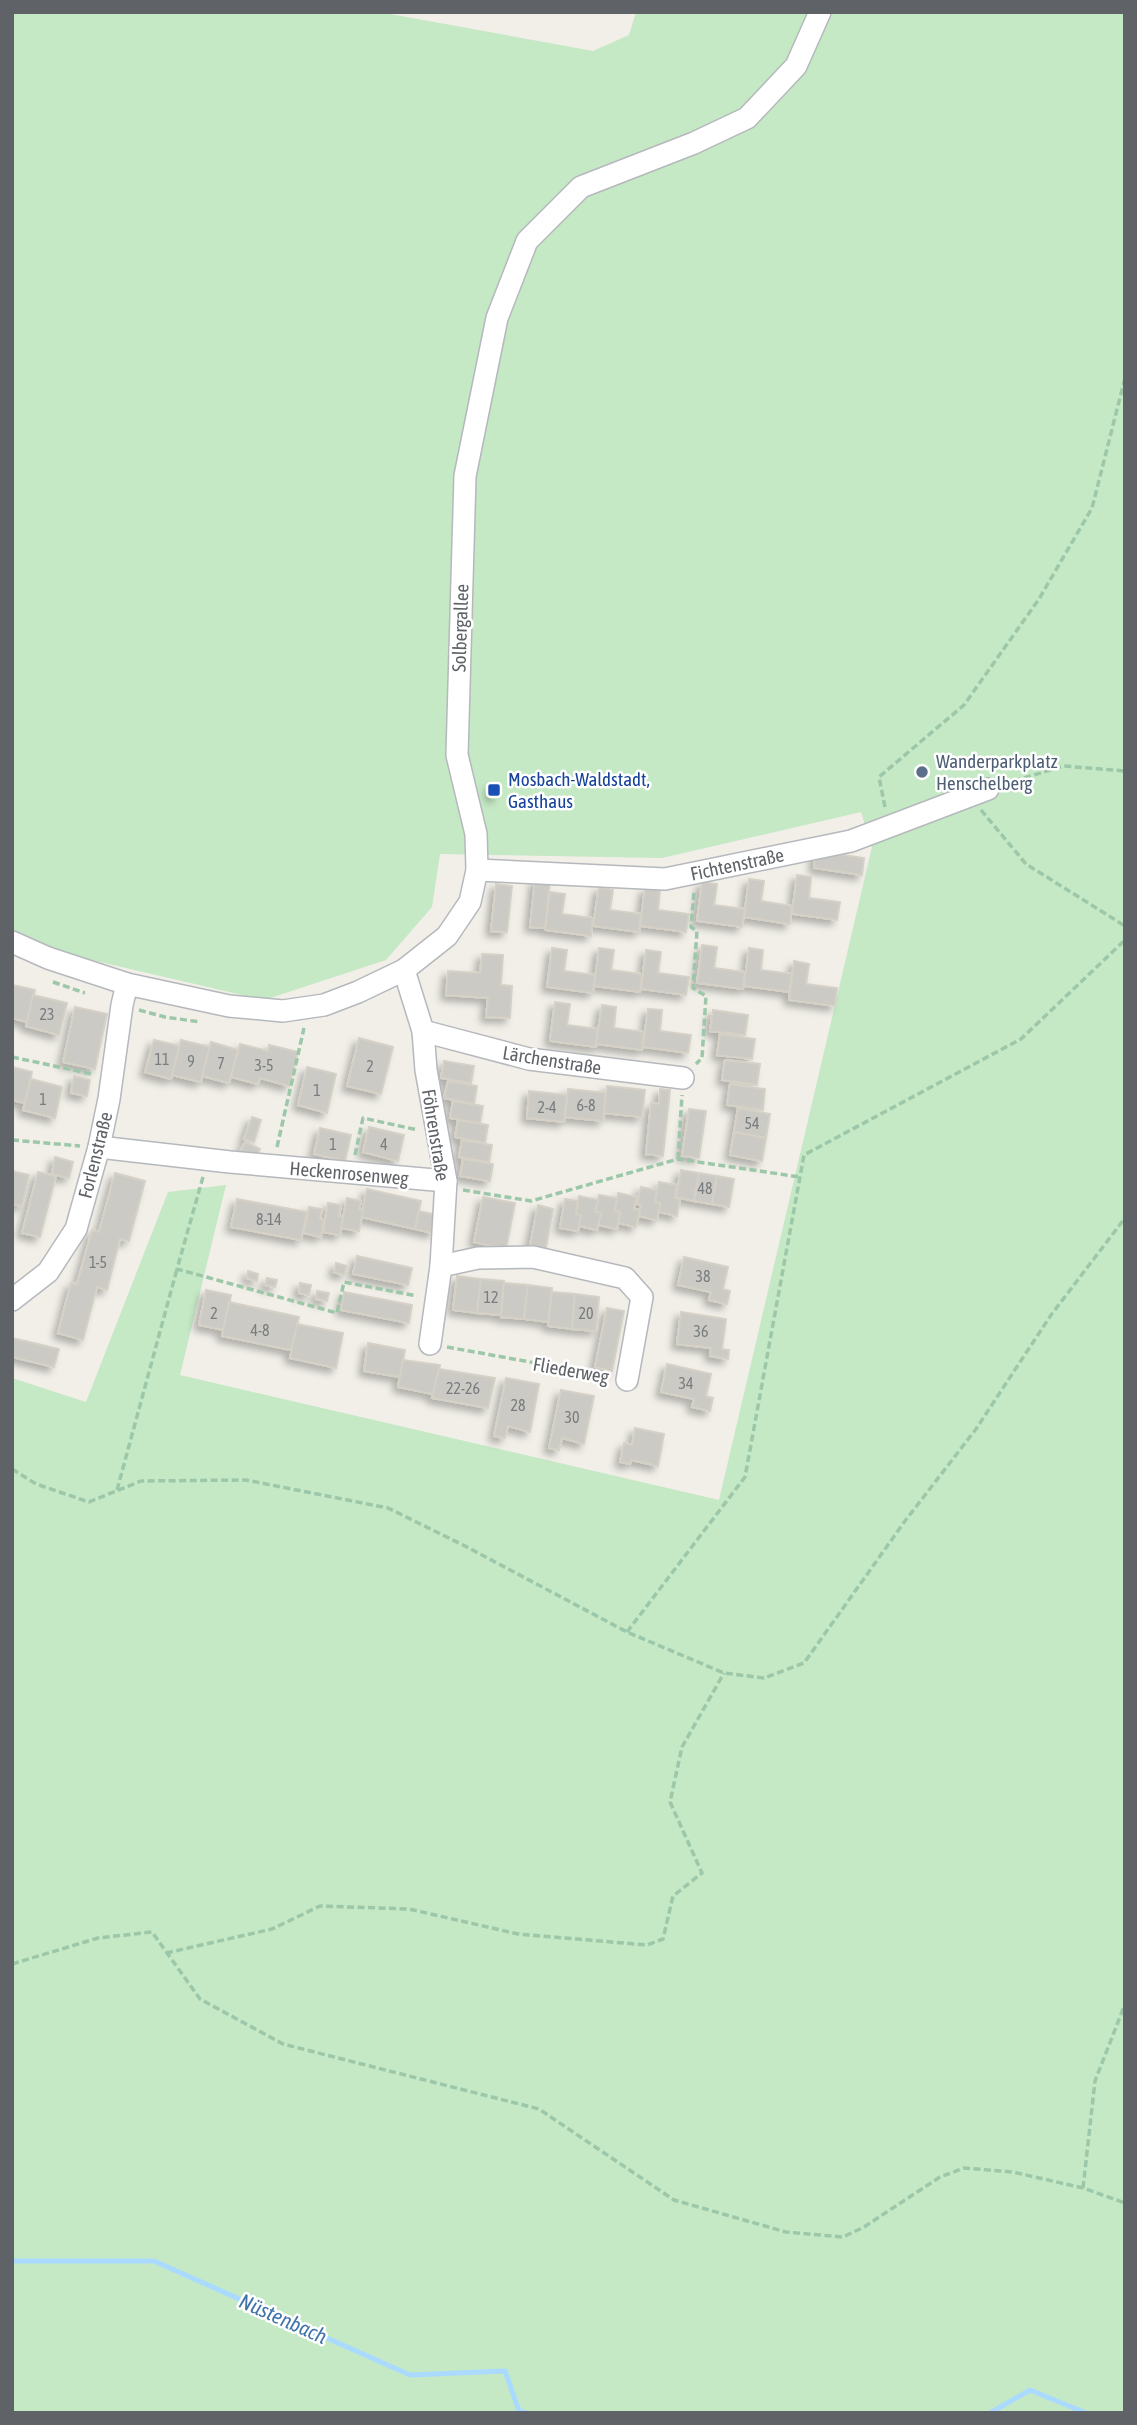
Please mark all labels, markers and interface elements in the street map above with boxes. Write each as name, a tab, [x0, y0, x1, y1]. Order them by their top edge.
street label: Solbergallee	[447, 584, 473, 672]
place label: Wanderparkplatz Henschelberg	[936, 750, 1058, 794]
marker: Wanderparkplatz Henschelberg	[914, 764, 930, 780]
place label: Mosbach-Waldstadt, Gasthaus	[508, 768, 650, 812]
marker: Mosbach-Waldstadt, Gasthaus	[486, 782, 502, 798]
street label: Fichtenstraße	[688, 843, 786, 885]
house number: 23	[39, 1005, 55, 1023]
street label: Lärchenstraße	[501, 1041, 603, 1079]
house number: 11	[154, 1050, 170, 1068]
house number: 9	[187, 1052, 195, 1070]
house number: 7	[217, 1054, 225, 1072]
house number: 3-5	[254, 1056, 274, 1074]
house number: 2	[366, 1057, 374, 1075]
house number: 1	[313, 1081, 321, 1099]
street label: Föhrenstraße	[418, 1088, 454, 1182]
house number: 1	[39, 1090, 47, 1108]
house number: 6-8	[576, 1096, 596, 1114]
house number: 2-4	[537, 1098, 557, 1116]
street label: Forlenstraße	[74, 1110, 116, 1200]
house number: 54	[744, 1114, 760, 1132]
house number: 1	[329, 1135, 337, 1153]
house number: 4	[380, 1135, 388, 1153]
street label: Heckenrosenweg	[289, 1157, 410, 1189]
house number: 48	[697, 1179, 713, 1197]
house number: 8-14	[256, 1210, 282, 1228]
house number: 1-5	[89, 1253, 107, 1271]
house number: 38	[695, 1267, 711, 1285]
house number: 12	[483, 1288, 499, 1306]
house number: 2	[210, 1304, 218, 1322]
house number: 20	[578, 1304, 594, 1322]
house number: 4-8	[250, 1321, 270, 1339]
house number: 36	[693, 1322, 709, 1340]
street label: Fliederweg	[531, 1353, 612, 1388]
house number: 34	[678, 1374, 694, 1392]
house number: 22-26	[446, 1379, 480, 1397]
house number: 28	[510, 1396, 526, 1414]
house number: 30	[564, 1408, 580, 1426]
water label: Nüstenbach	[236, 2288, 331, 2348]

